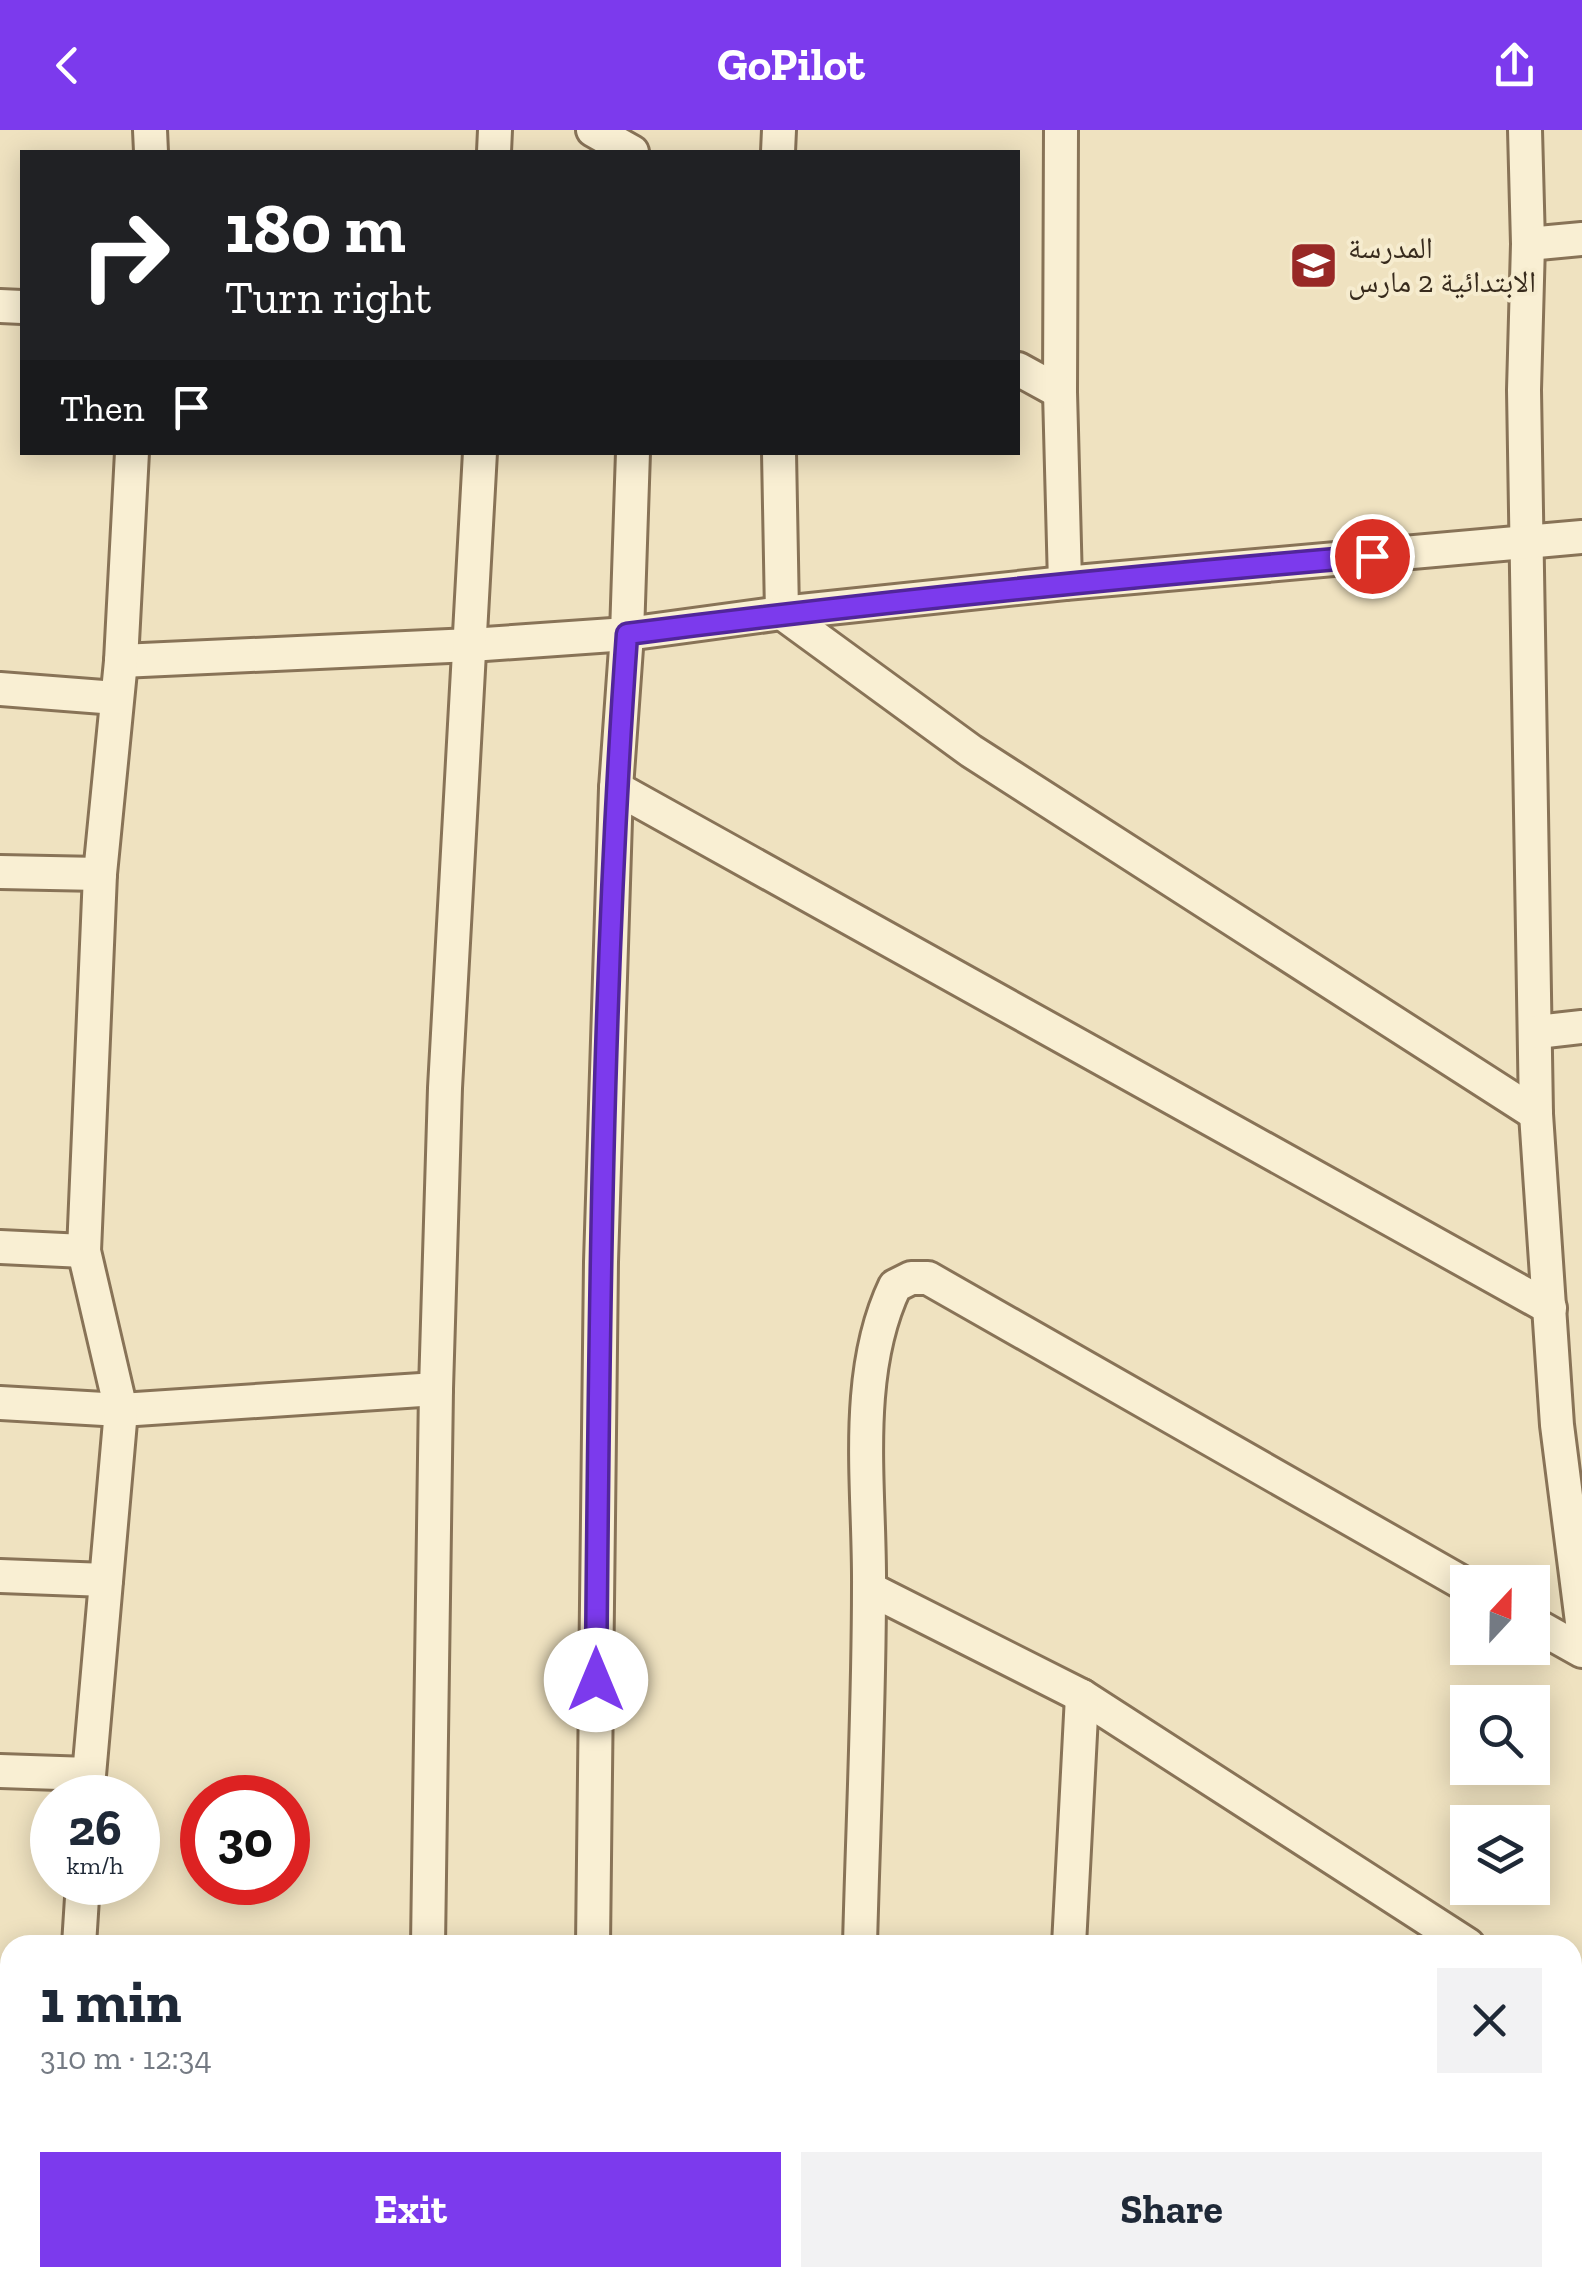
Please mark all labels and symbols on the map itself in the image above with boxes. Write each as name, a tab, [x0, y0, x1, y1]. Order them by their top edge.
place label: المدرسة الابتدائية 2 مارس	[1348, 230, 1536, 300]
school or university icon: المدرسة الابتدائية 2 مارس	[1287, 239, 1339, 291]
pin	[1330, 514, 1415, 599]
north arrow	[1450, 1565, 1550, 1665]
position arrow	[544, 1628, 648, 1732]
speed limit sign: 30	[180, 1775, 310, 1905]

